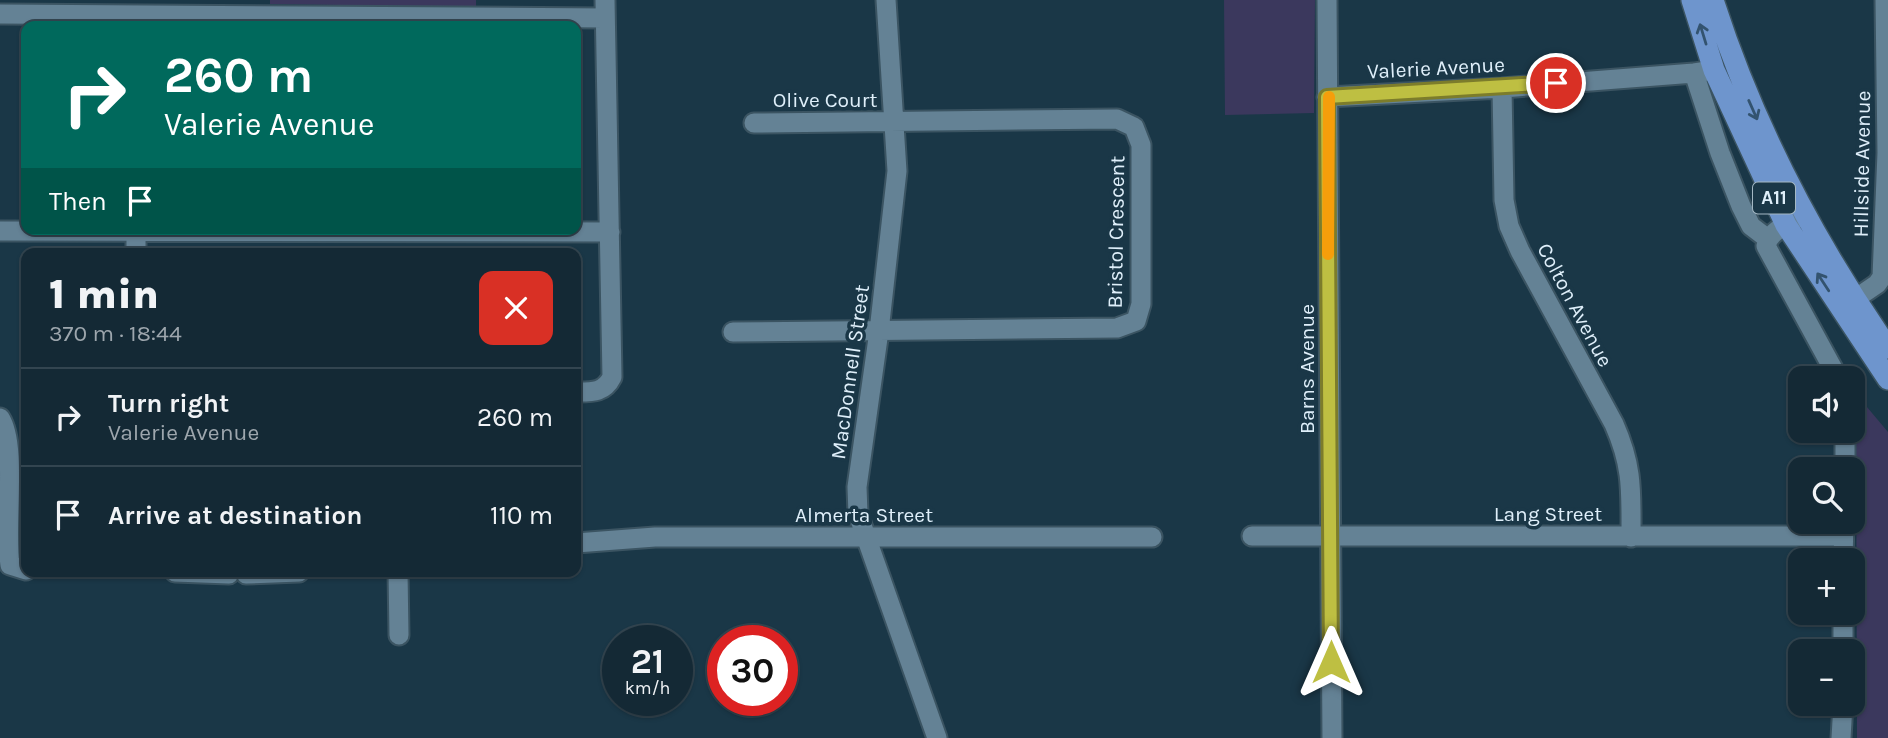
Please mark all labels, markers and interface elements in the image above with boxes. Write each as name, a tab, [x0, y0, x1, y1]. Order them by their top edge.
one-way arrow	[1695, 23, 1708, 45]
text: 260 m	[164, 47, 313, 104]
icon: right	[49, 49, 140, 140]
street label: Valerie Avenue	[1366, 52, 1506, 84]
pin	[1526, 53, 1586, 113]
icon: arrive	[1537, 64, 1575, 102]
street label: Olive Court	[773, 88, 877, 112]
street label: Hillside Avenue	[1849, 90, 1875, 238]
one-way arrow	[1747, 99, 1760, 120]
text: Valerie Avenue	[164, 106, 374, 143]
street label: Bristol Crescent	[1103, 155, 1129, 309]
icon: arrive	[121, 182, 159, 220]
road number: A11	[1753, 182, 1795, 214]
text: Then	[49, 186, 107, 217]
street label: Colton Avenue	[1532, 239, 1618, 371]
text: 1 min	[49, 269, 159, 319]
button: close	[479, 271, 553, 345]
one-way arrow	[1816, 272, 1830, 292]
street label: MacDonnell Street	[826, 283, 874, 461]
street label: Barns Avenue	[1295, 304, 1319, 434]
text: 370 m · 18:44	[49, 320, 182, 347]
map controls	[1788, 366, 1865, 716]
button: sound	[1788, 366, 1865, 443]
text: Turn right	[108, 388, 229, 419]
icon: right	[49, 398, 87, 436]
text: 260 m	[477, 402, 553, 433]
text: Valerie Avenue	[108, 419, 259, 446]
button: search	[1788, 457, 1865, 534]
icon: arrive	[49, 496, 87, 534]
text: Arrive at destination	[108, 500, 362, 531]
text: 110 m	[490, 500, 553, 531]
street label: Lang Street	[1494, 502, 1602, 526]
street label: Almerta Street	[795, 503, 933, 527]
button: +	[1788, 548, 1865, 625]
speed limit sign: 30	[707, 625, 798, 716]
position arrow	[1294, 625, 1368, 699]
button: −	[1788, 639, 1865, 716]
text: 21	[631, 641, 664, 682]
text: km/h	[625, 677, 670, 699]

